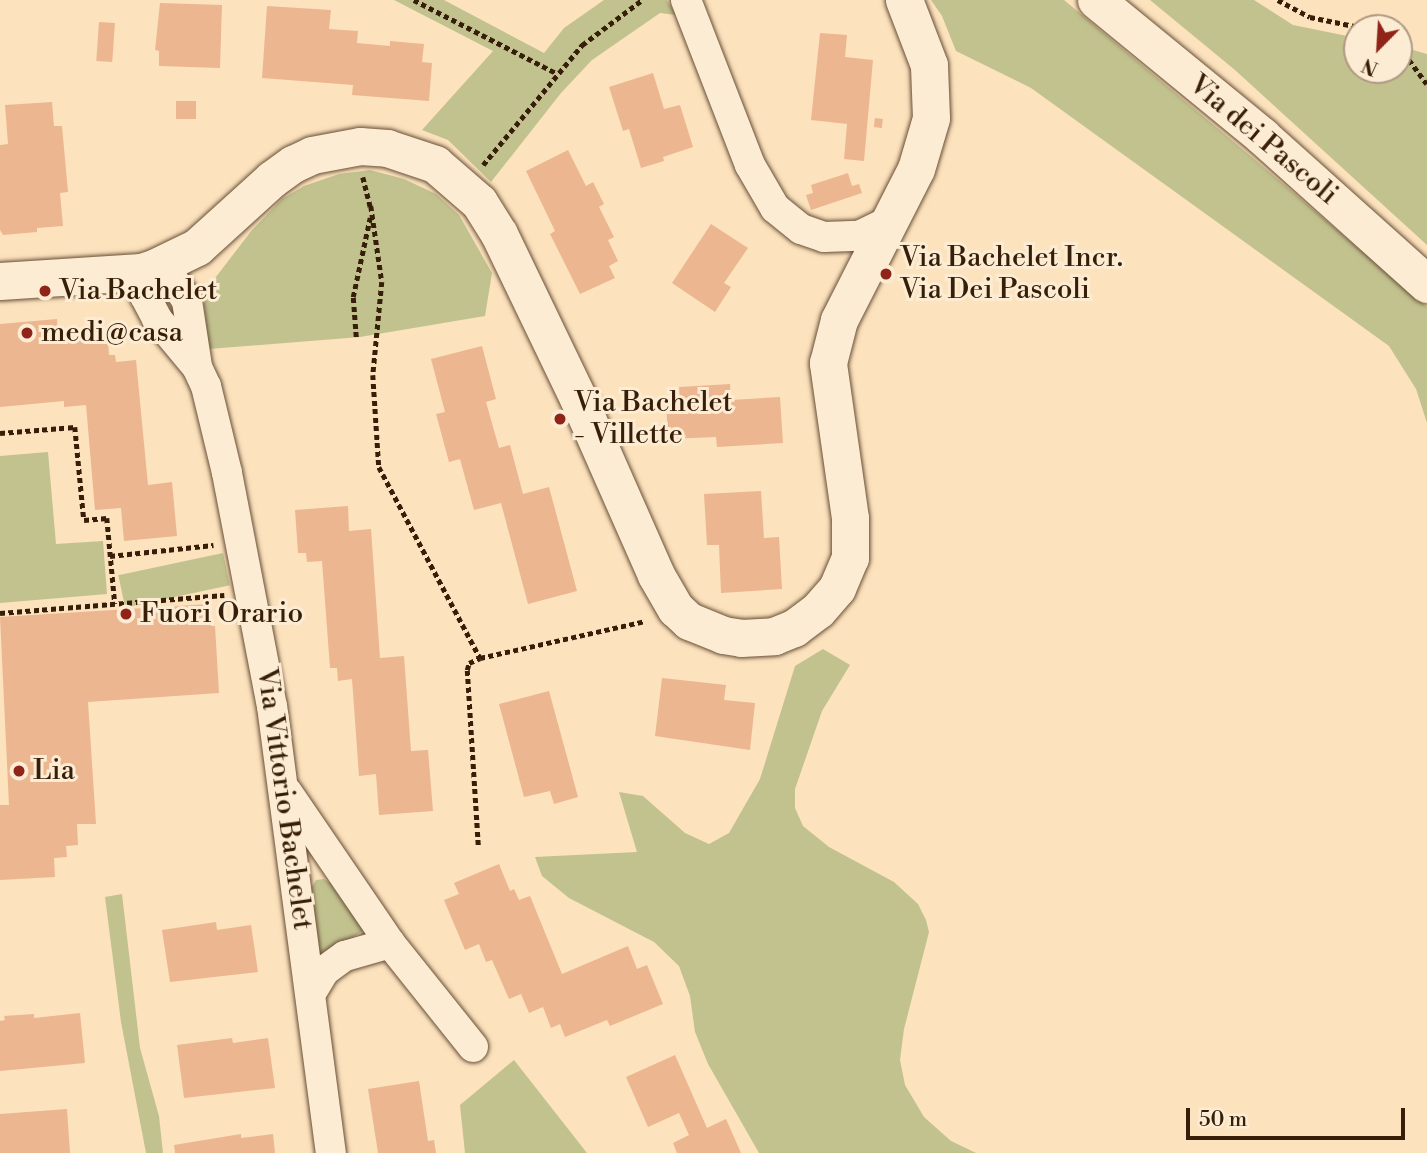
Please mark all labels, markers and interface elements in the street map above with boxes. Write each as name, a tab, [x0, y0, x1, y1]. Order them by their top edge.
north arrow	[1343, 14, 1413, 84]
text: N	[1359, 52, 1382, 80]
street label: Via dei Pascoli	[1182, 68, 1344, 212]
place label: Via Bachelet Incr. Via Dei Pascoli	[900, 241, 1123, 307]
marker: Via Bachelet Incr. Via Dei Pascoli	[878, 266, 894, 282]
place label: Via Bachelet	[59, 274, 218, 308]
marker: Via Bachelet	[37, 283, 53, 299]
place label: medi@casa	[41, 316, 183, 350]
marker: medi@casa	[19, 325, 35, 341]
place label: Via Bachelet - Villette	[574, 386, 733, 452]
marker: Via Bachelet - Villette	[552, 411, 568, 427]
place label: Fuori Orario	[140, 597, 303, 631]
marker: Fuori Orario	[118, 606, 134, 622]
street label: Via Vittorio Bachelet	[249, 666, 319, 932]
place label: Lia	[33, 754, 75, 788]
marker: Lia	[11, 763, 27, 779]
scale bar	[1189, 1094, 1408, 1138]
text: 50 m	[1199, 1107, 1247, 1133]

